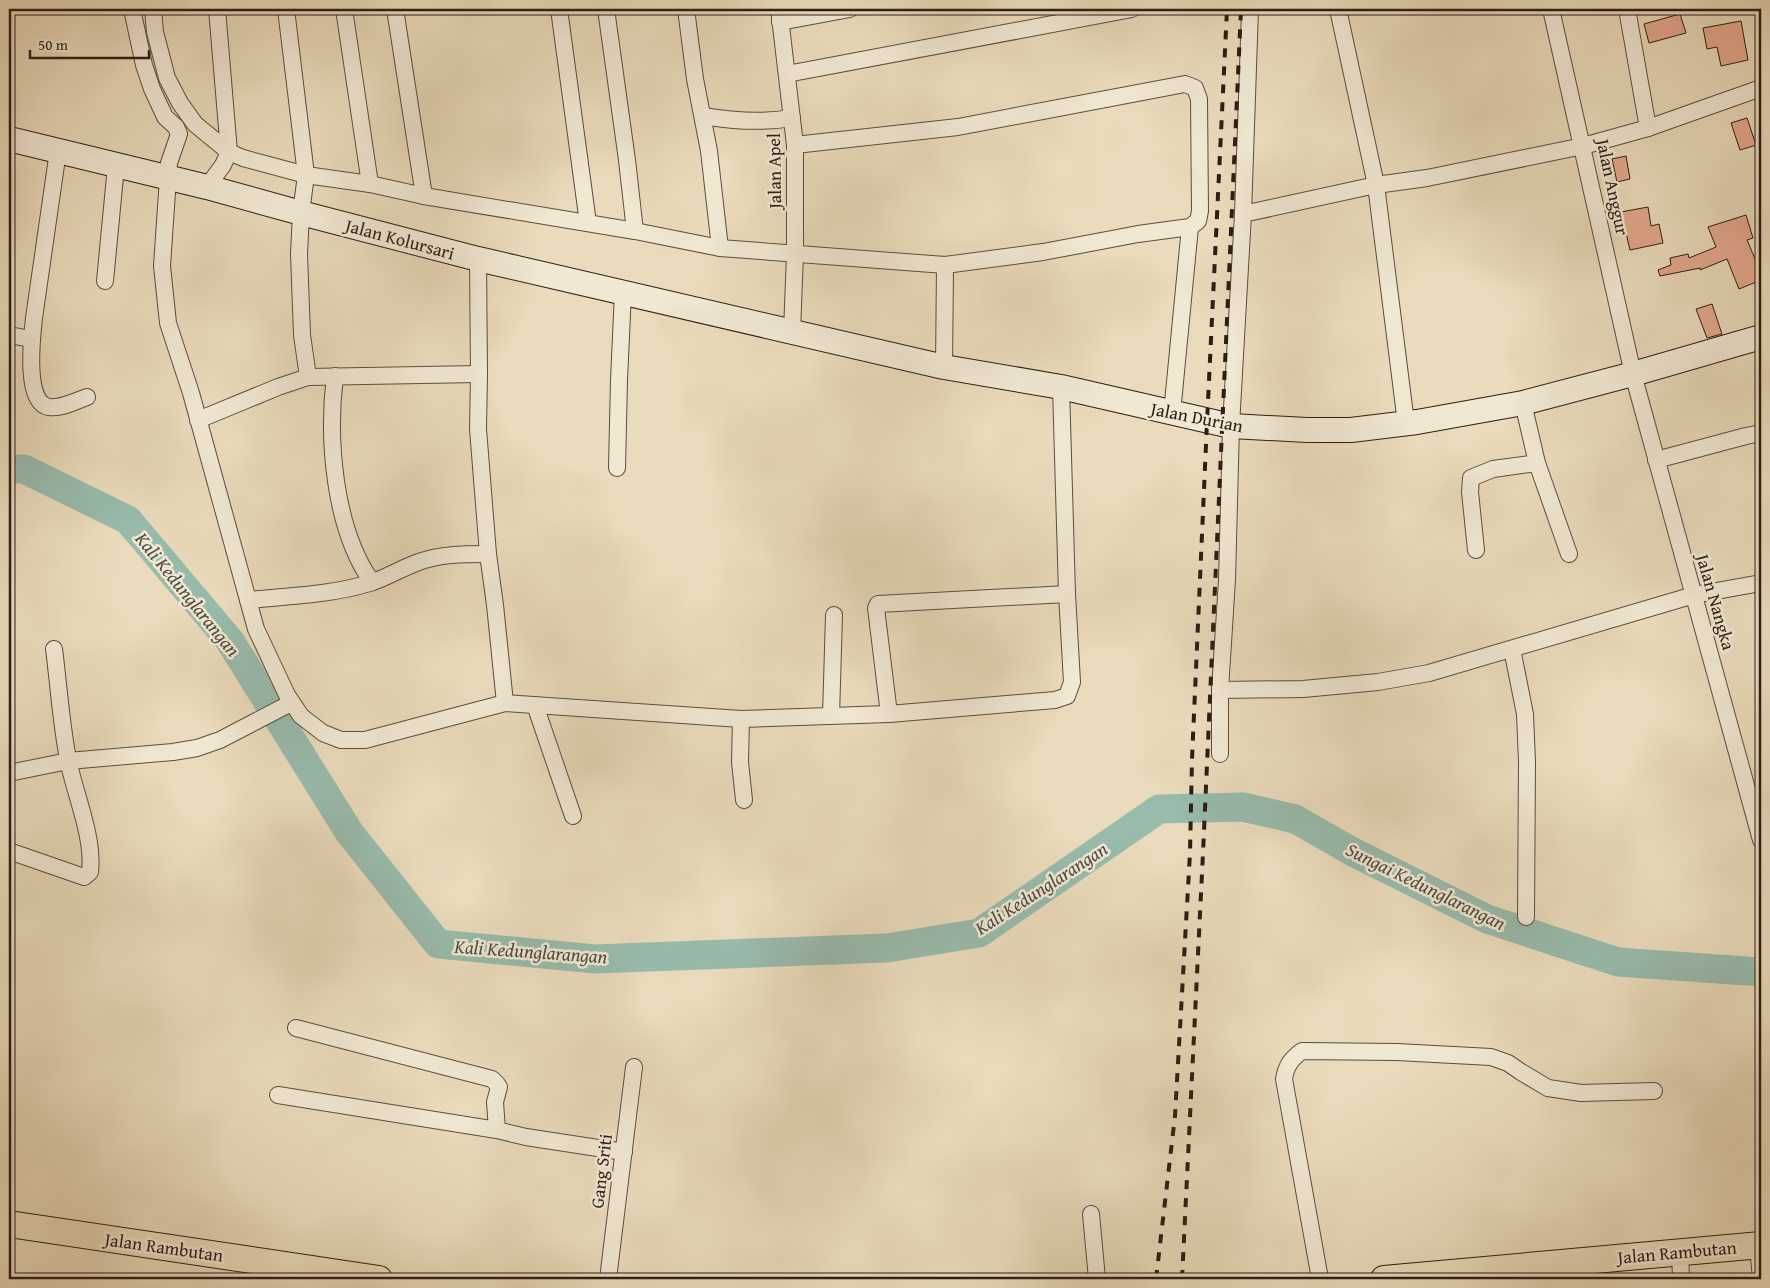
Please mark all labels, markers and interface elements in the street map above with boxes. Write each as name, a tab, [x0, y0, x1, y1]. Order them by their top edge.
scale bar	[30, 28, 149, 60]
text: 50 m	[38, 34, 69, 55]
street label: Jalan Apel	[760, 133, 788, 211]
street label: Jalan Anggur	[1589, 134, 1637, 238]
street label: Jalan Kolursari	[340, 211, 458, 267]
street label: Jalan Durian	[1147, 394, 1246, 439]
water label: Kali Kedunglarangan	[128, 525, 247, 663]
street label: Jalan Nangka	[1689, 549, 1743, 654]
water label: Kali Kedunglarangan	[968, 834, 1113, 942]
water label: Sungai Kedunglarangan	[1341, 835, 1511, 937]
water label: Kali Kedunglarangan	[453, 932, 609, 970]
street label: Gang Sriti	[583, 1132, 619, 1210]
street label: Jalan Rambutan	[101, 1225, 225, 1269]
street label: Jalan Rambutan	[1614, 1233, 1738, 1271]

